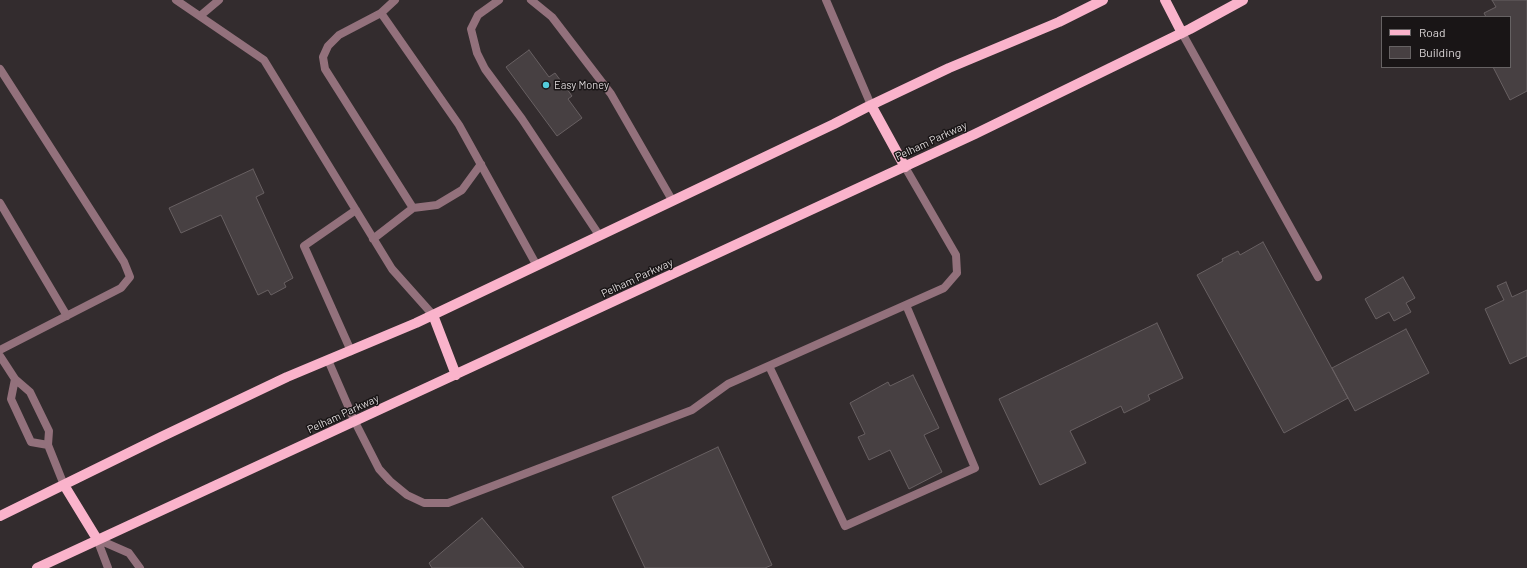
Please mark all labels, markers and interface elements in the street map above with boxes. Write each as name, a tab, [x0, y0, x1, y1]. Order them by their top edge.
legend	[1381, 16, 1511, 68]
text: Road	[1419, 25, 1446, 39]
text: Building	[1419, 45, 1461, 59]
place label: Easy Money	[554, 78, 609, 92]
marker: Easy Money	[541, 80, 551, 90]
street label: Pelham Parkway	[893, 119, 969, 163]
street label: Pelham Parkway	[599, 256, 675, 300]
street label: Pelham Parkway	[305, 392, 381, 436]

